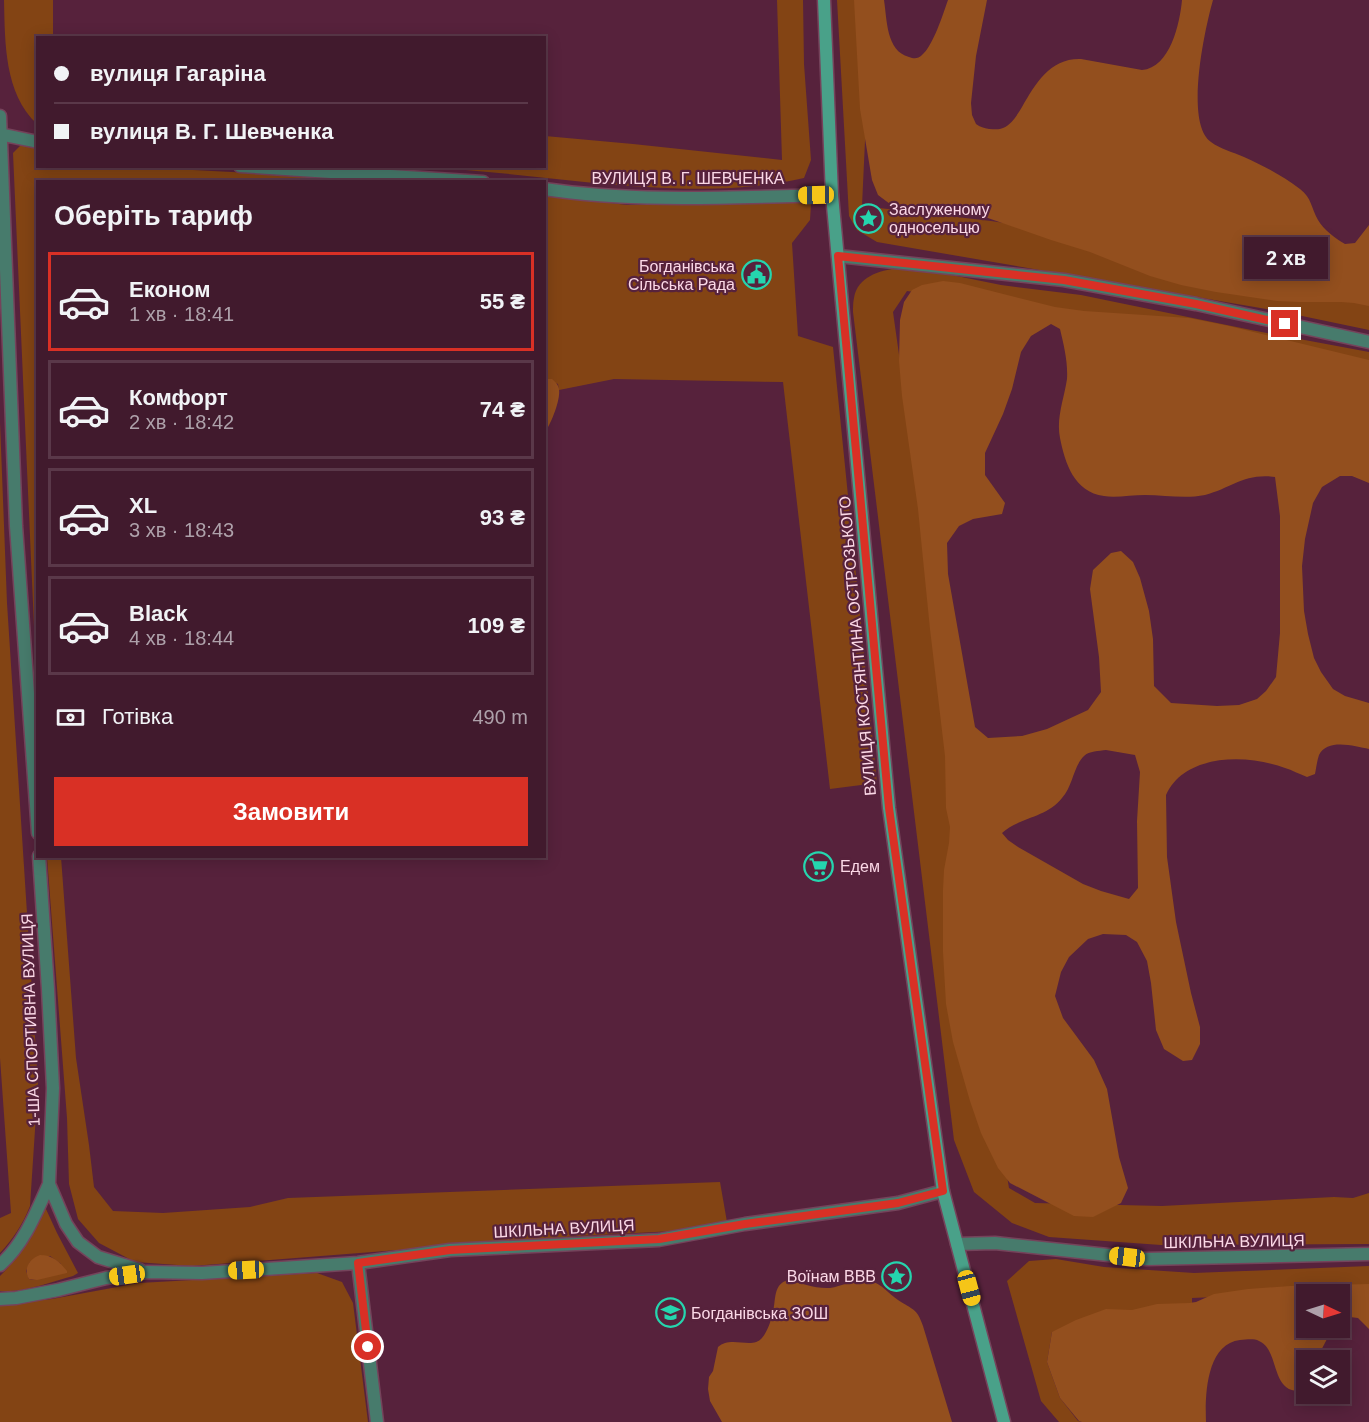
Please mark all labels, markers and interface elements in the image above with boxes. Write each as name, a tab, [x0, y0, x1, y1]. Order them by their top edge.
text: вулиця Гагаріна	[90, 61, 266, 86]
text: вулиця В. Г. Шевченка	[90, 119, 334, 144]
street label: ВУЛИЦЯ В. Г. ШЕВЧЕНКА	[592, 170, 785, 187]
car	[798, 186, 834, 204]
text: Оберіть тариф	[54, 201, 253, 231]
place label: Заслуженому односельцю	[889, 201, 990, 236]
place icon: Заслуженому односельцю	[852, 202, 884, 234]
callout: 2 хв	[1243, 237, 1327, 279]
text: 2 хв	[1266, 247, 1306, 269]
place label: Богданівська Сільська Рада	[628, 258, 735, 293]
public building icon: Богданівська Сільська Рада	[740, 259, 772, 291]
icon: car	[57, 275, 111, 329]
text: Економ	[129, 277, 211, 302]
text: 55 ₴	[480, 289, 525, 314]
text: 1 хв · 18:41	[129, 303, 234, 325]
route end	[1271, 310, 1298, 337]
icon: car	[57, 383, 111, 437]
text: Комфорт	[129, 385, 228, 410]
text: 74 ₴	[480, 397, 525, 422]
text: 2 хв · 18:42	[129, 411, 234, 433]
icon: car	[57, 491, 111, 545]
text: XL	[129, 493, 157, 518]
street label: ВУЛИЦЯ КОСТЯНТИНА ОСТРОЗЬКОГО	[836, 495, 879, 796]
text: 93 ₴	[480, 505, 525, 530]
text: 3 хв · 18:43	[129, 519, 234, 541]
icon: car	[57, 599, 111, 653]
text: Black	[129, 601, 188, 626]
text: 109 ₴	[468, 613, 525, 638]
text: 4 хв · 18:44	[129, 627, 234, 649]
icon: cash	[54, 701, 87, 734]
text: Готівка	[102, 704, 173, 729]
text: 490 m	[472, 706, 528, 728]
button: Замовити	[54, 777, 528, 846]
supermarket icon: Едем	[803, 850, 835, 882]
place label: Едем	[840, 858, 880, 875]
street label: 1-ША СПОРТИВНА ВУЛИЦЯ	[18, 913, 43, 1127]
street label: ШКІЛЬНА ВУЛИЦЯ	[493, 1216, 635, 1241]
street label: ШКІЛЬНА ВУЛИЦЯ	[1163, 1232, 1305, 1251]
car	[1108, 1246, 1146, 1268]
car	[228, 1260, 264, 1280]
place icon: Воїнам ВВВ	[881, 1260, 913, 1292]
car	[108, 1264, 146, 1286]
place label: Воїнам ВВВ	[787, 1268, 876, 1285]
car	[956, 1268, 982, 1308]
north arrow	[1296, 1284, 1350, 1338]
map controls	[1296, 1284, 1350, 1404]
school or university icon: Богданівська ЗОШ	[654, 1297, 686, 1329]
place label: Богданівська ЗОШ	[691, 1305, 828, 1322]
route start	[354, 1333, 381, 1360]
button: layers	[1296, 1350, 1350, 1404]

